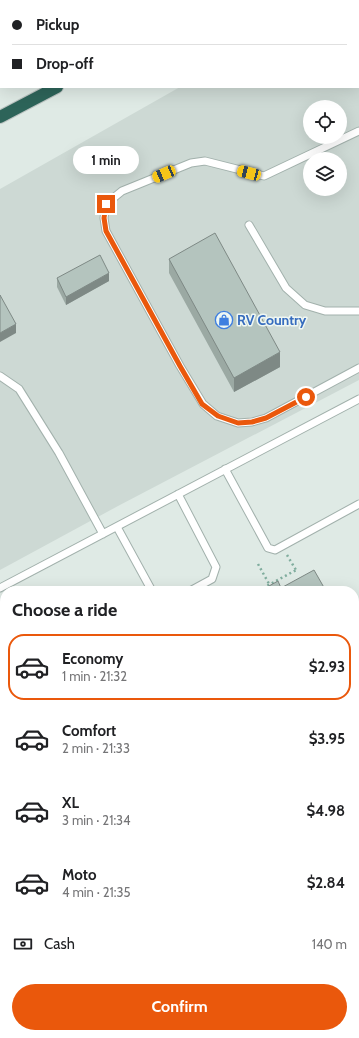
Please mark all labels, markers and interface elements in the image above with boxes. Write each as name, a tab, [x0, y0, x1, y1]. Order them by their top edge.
text: Pickup	[36, 16, 79, 34]
text: Drop-off	[36, 55, 94, 73]
map controls	[303, 100, 347, 196]
button: locate	[303, 100, 347, 144]
callout: 1 min	[73, 146, 139, 174]
text: 1 min	[91, 152, 121, 168]
button: layers	[303, 152, 347, 196]
car	[151, 164, 177, 184]
car	[236, 164, 262, 182]
route end	[97, 195, 115, 213]
shop icon: RV Country	[214, 310, 234, 330]
place label: RV Country	[237, 311, 307, 329]
route start	[297, 388, 315, 406]
text: Choose a ride	[12, 599, 117, 621]
icon: car	[14, 649, 50, 685]
text: Economy	[62, 650, 123, 668]
text: $2.93	[309, 658, 345, 676]
text: 1 min · 21:32	[62, 668, 127, 684]
icon: car	[14, 721, 50, 757]
text: Comfort	[62, 722, 116, 740]
text: $3.95	[309, 730, 345, 748]
text: 2 min · 21:33	[62, 740, 130, 756]
icon: car	[14, 793, 50, 829]
text: XL	[62, 794, 79, 812]
text: $4.98	[306, 802, 345, 820]
text: 3 min · 21:34	[62, 812, 131, 828]
icon: car	[14, 865, 50, 901]
text: Moto	[62, 866, 96, 884]
text: $2.84	[307, 874, 345, 892]
text: 4 min · 21:35	[62, 884, 131, 900]
icon: cash	[12, 933, 34, 955]
text: Cash	[44, 935, 75, 953]
text: 140 m	[312, 936, 347, 952]
button: Confirm	[12, 984, 347, 1030]

